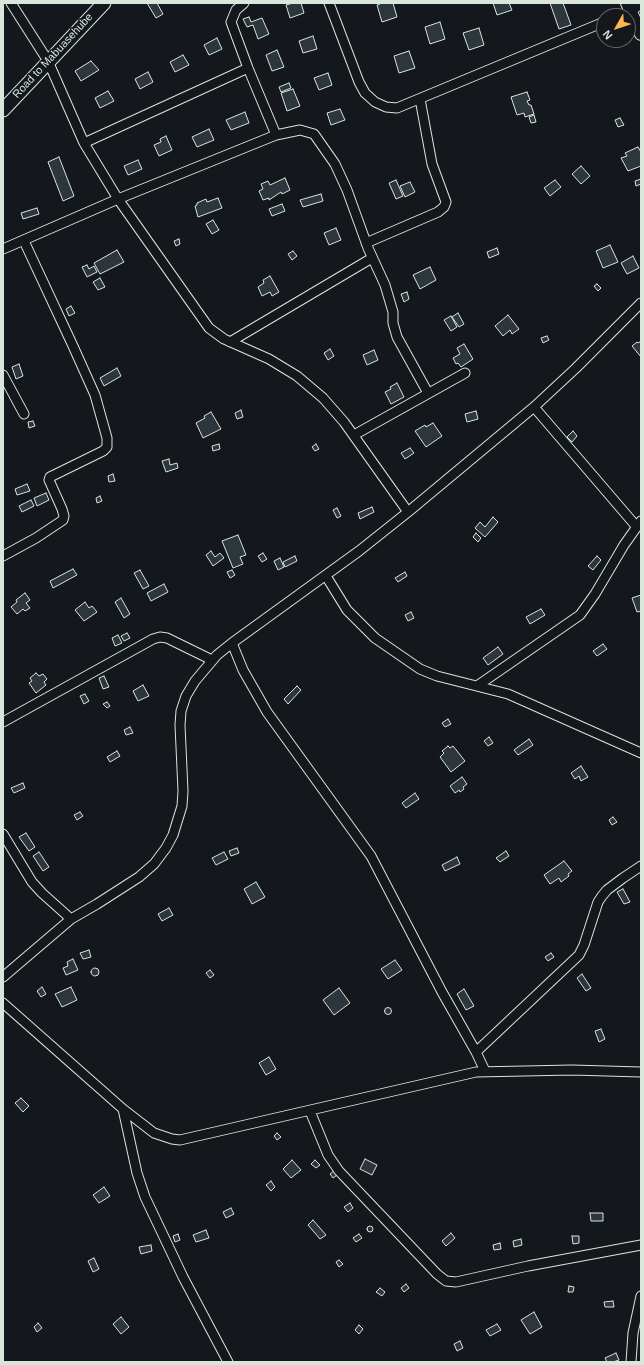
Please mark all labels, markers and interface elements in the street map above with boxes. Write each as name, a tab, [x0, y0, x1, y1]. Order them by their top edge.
north arrow	[596, 8, 636, 48]
street label: Road to Mabuasehube	[10, 11, 96, 101]
text: N	[600, 28, 615, 42]

